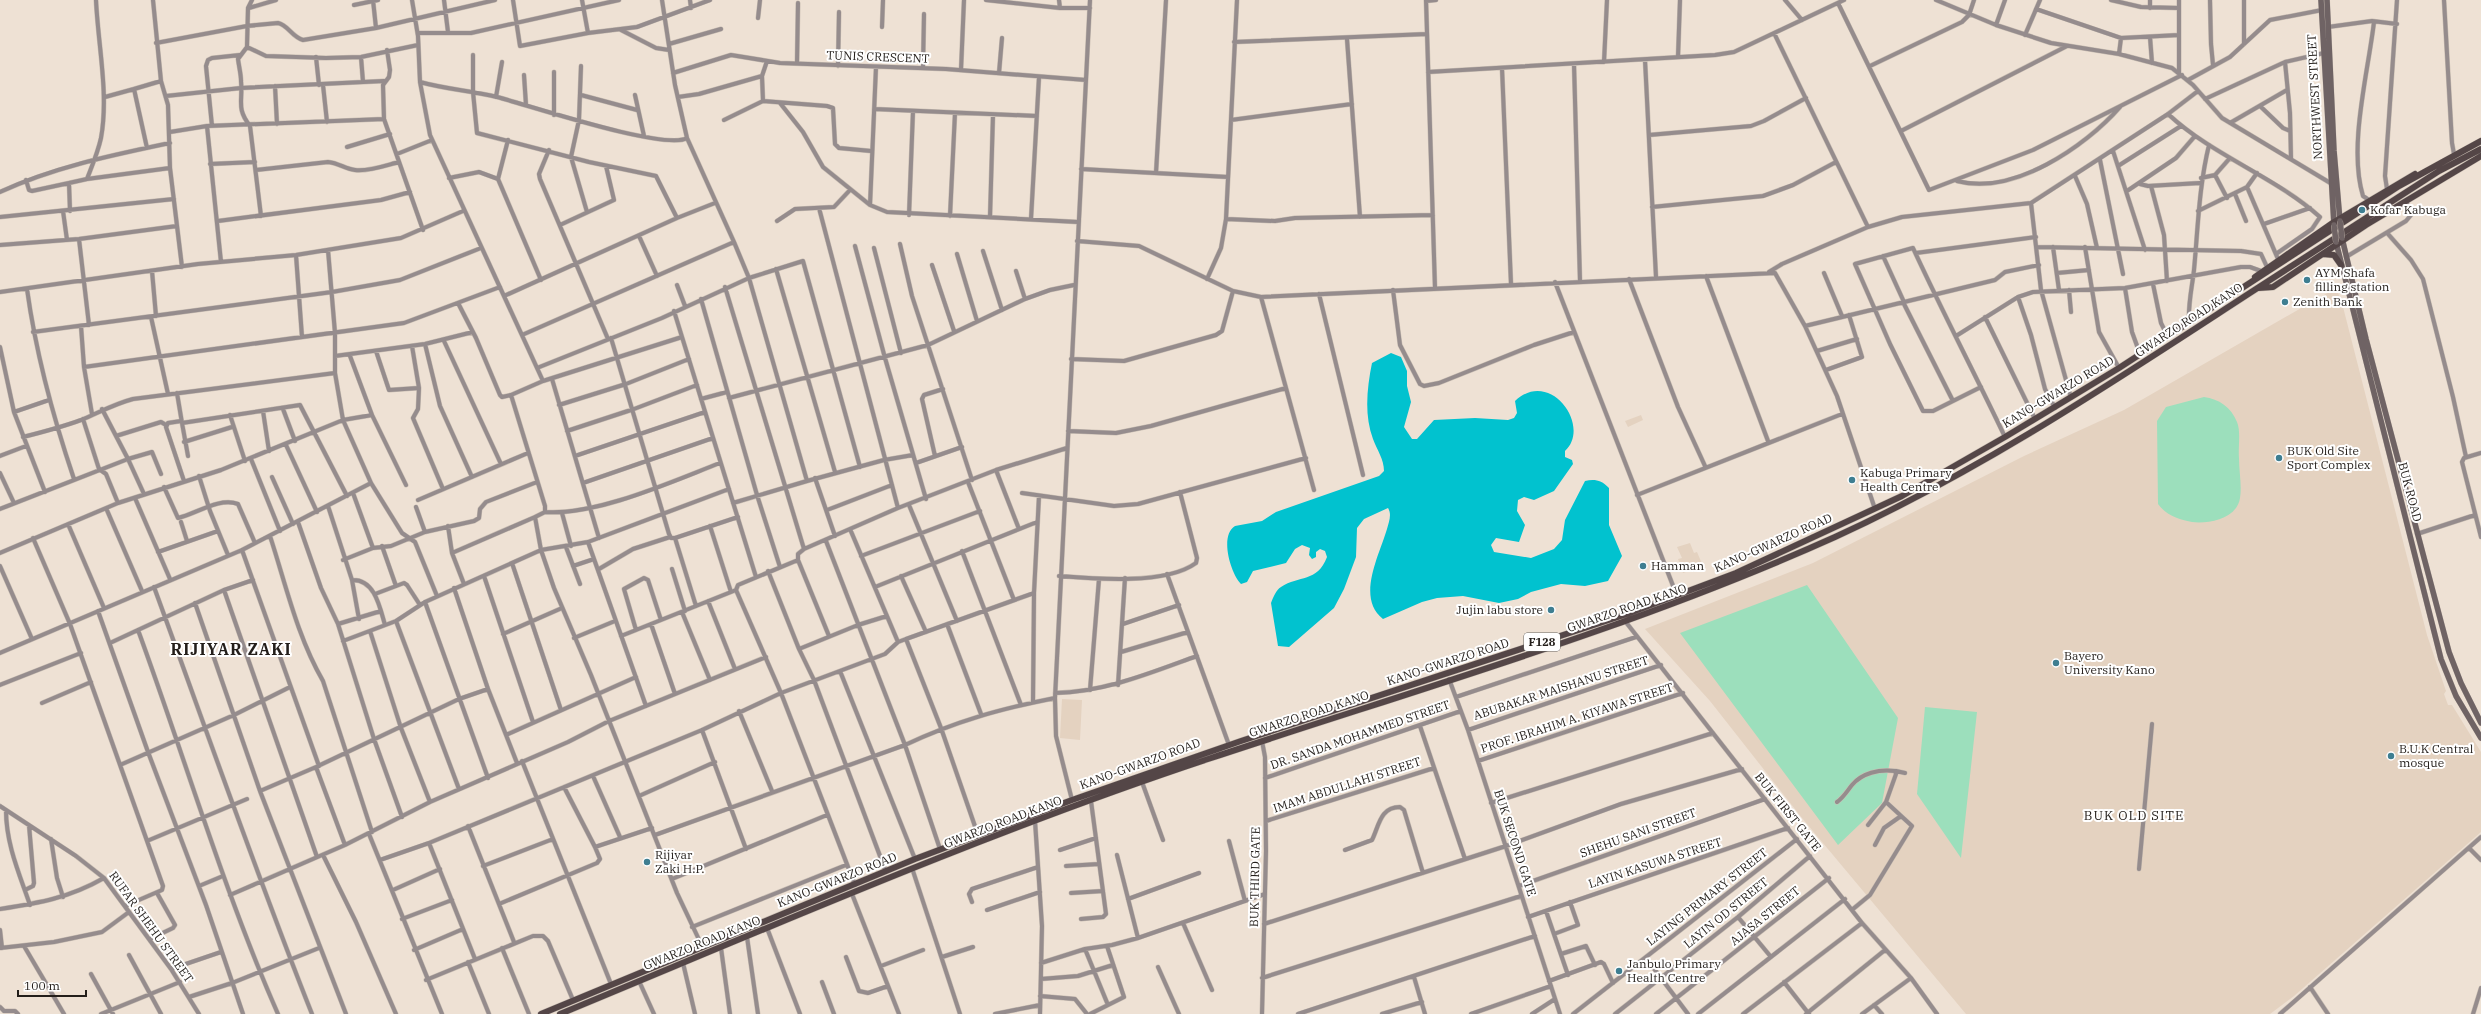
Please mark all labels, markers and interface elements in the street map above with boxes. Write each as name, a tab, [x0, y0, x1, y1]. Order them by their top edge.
street label: NORTHWEST STREET	[2304, 34, 2325, 160]
street label: TUNIS CRESCENT	[826, 47, 930, 66]
place label: Kofar Kabuga	[2370, 202, 2446, 217]
marker: Kofar Kabuga	[2357, 205, 2367, 215]
place label: AYM Shafa filling station	[2315, 265, 2390, 294]
marker: AYM Shafa filling station	[2302, 275, 2312, 285]
street label: GWARZO ROAD KANO	[2132, 279, 2245, 360]
place label: Zenith Bank	[2293, 294, 2362, 309]
marker: Zenith Bank	[2280, 297, 2290, 307]
street label: KANO-GWARZO ROAD	[1999, 352, 2116, 431]
place label: BUK Old Site Sport Complex	[2287, 443, 2371, 472]
marker: BUK Old Site Sport Complex	[2274, 453, 2284, 463]
street label: BUK ROAD	[2395, 460, 2426, 523]
place label: Kabuga Primary Health Centre	[1860, 465, 1952, 494]
marker: Kabuga Primary Health Centre	[1847, 475, 1857, 485]
street label: KANO-GWARZO ROAD	[1711, 510, 1834, 575]
place label: Hamman	[1651, 558, 1704, 573]
marker: Hamman	[1638, 561, 1648, 571]
street label: GWARZO ROAD KANO	[1565, 580, 1688, 635]
place label: Jujin labu store	[1456, 602, 1543, 617]
marker: Jujin labu store	[1546, 605, 1556, 615]
road number: F128	[1524, 633, 1560, 651]
street label: KANO-GWARZO ROAD	[1385, 635, 1511, 688]
district label: RIJIYAR ZAKI	[170, 639, 292, 659]
place label: Bayero University Kano	[2064, 648, 2155, 677]
street label: ABUBAKAR MAISHANU STREET	[1471, 652, 1650, 723]
marker: Bayero University Kano	[2051, 658, 2061, 668]
street label: PROF. IBRAHIM A. KIYAWA STREET	[1479, 679, 1675, 756]
street label: GWARZO ROAD KANO	[1247, 687, 1371, 740]
street label: DR. SANDA MOHAMMED STREET	[1268, 697, 1452, 772]
street label: KANO-GWARZO ROAD	[1077, 735, 1202, 792]
place label: B.U.K Central mosque	[2399, 741, 2474, 770]
marker: B.U.K Central mosque	[2386, 751, 2396, 761]
street label: IMAM ABDULLAHI STREET	[1271, 753, 1423, 816]
street label: BUK FIRST GATE	[1752, 769, 1825, 854]
street label: BUK SECOND GATE	[1491, 788, 1540, 898]
street label: GWARZO ROAD KANO	[942, 792, 1064, 851]
street label: SHEHU SANI STREET	[1578, 804, 1698, 861]
district label: BUK OLD SITE	[2084, 807, 2184, 824]
street label: BUK THIRD GATE	[1246, 827, 1263, 927]
street label: LAYIN KASUWA STREET	[1586, 834, 1724, 891]
street label: LAYING PRIMARY STREET	[1643, 844, 1770, 949]
place label: Rijiyar Zaki H.P.	[655, 847, 705, 876]
street label: KANO-GWARZO ROAD	[775, 849, 899, 910]
marker: Rijiyar Zaki H.P.	[642, 857, 652, 867]
street label: RUFAR SHEHU STREET	[106, 868, 197, 985]
street label: LAYIN OD STREET	[1680, 874, 1771, 951]
street label: AJASA STREET	[1727, 883, 1803, 948]
street label: GWARZO ROAD KANO	[641, 912, 763, 973]
place label: Janbulo Primary Health Centre	[1627, 956, 1722, 985]
marker: Janbulo Primary Health Centre	[1614, 966, 1624, 976]
scale bar	[18, 972, 86, 998]
text: 100 m	[24, 978, 60, 993]

